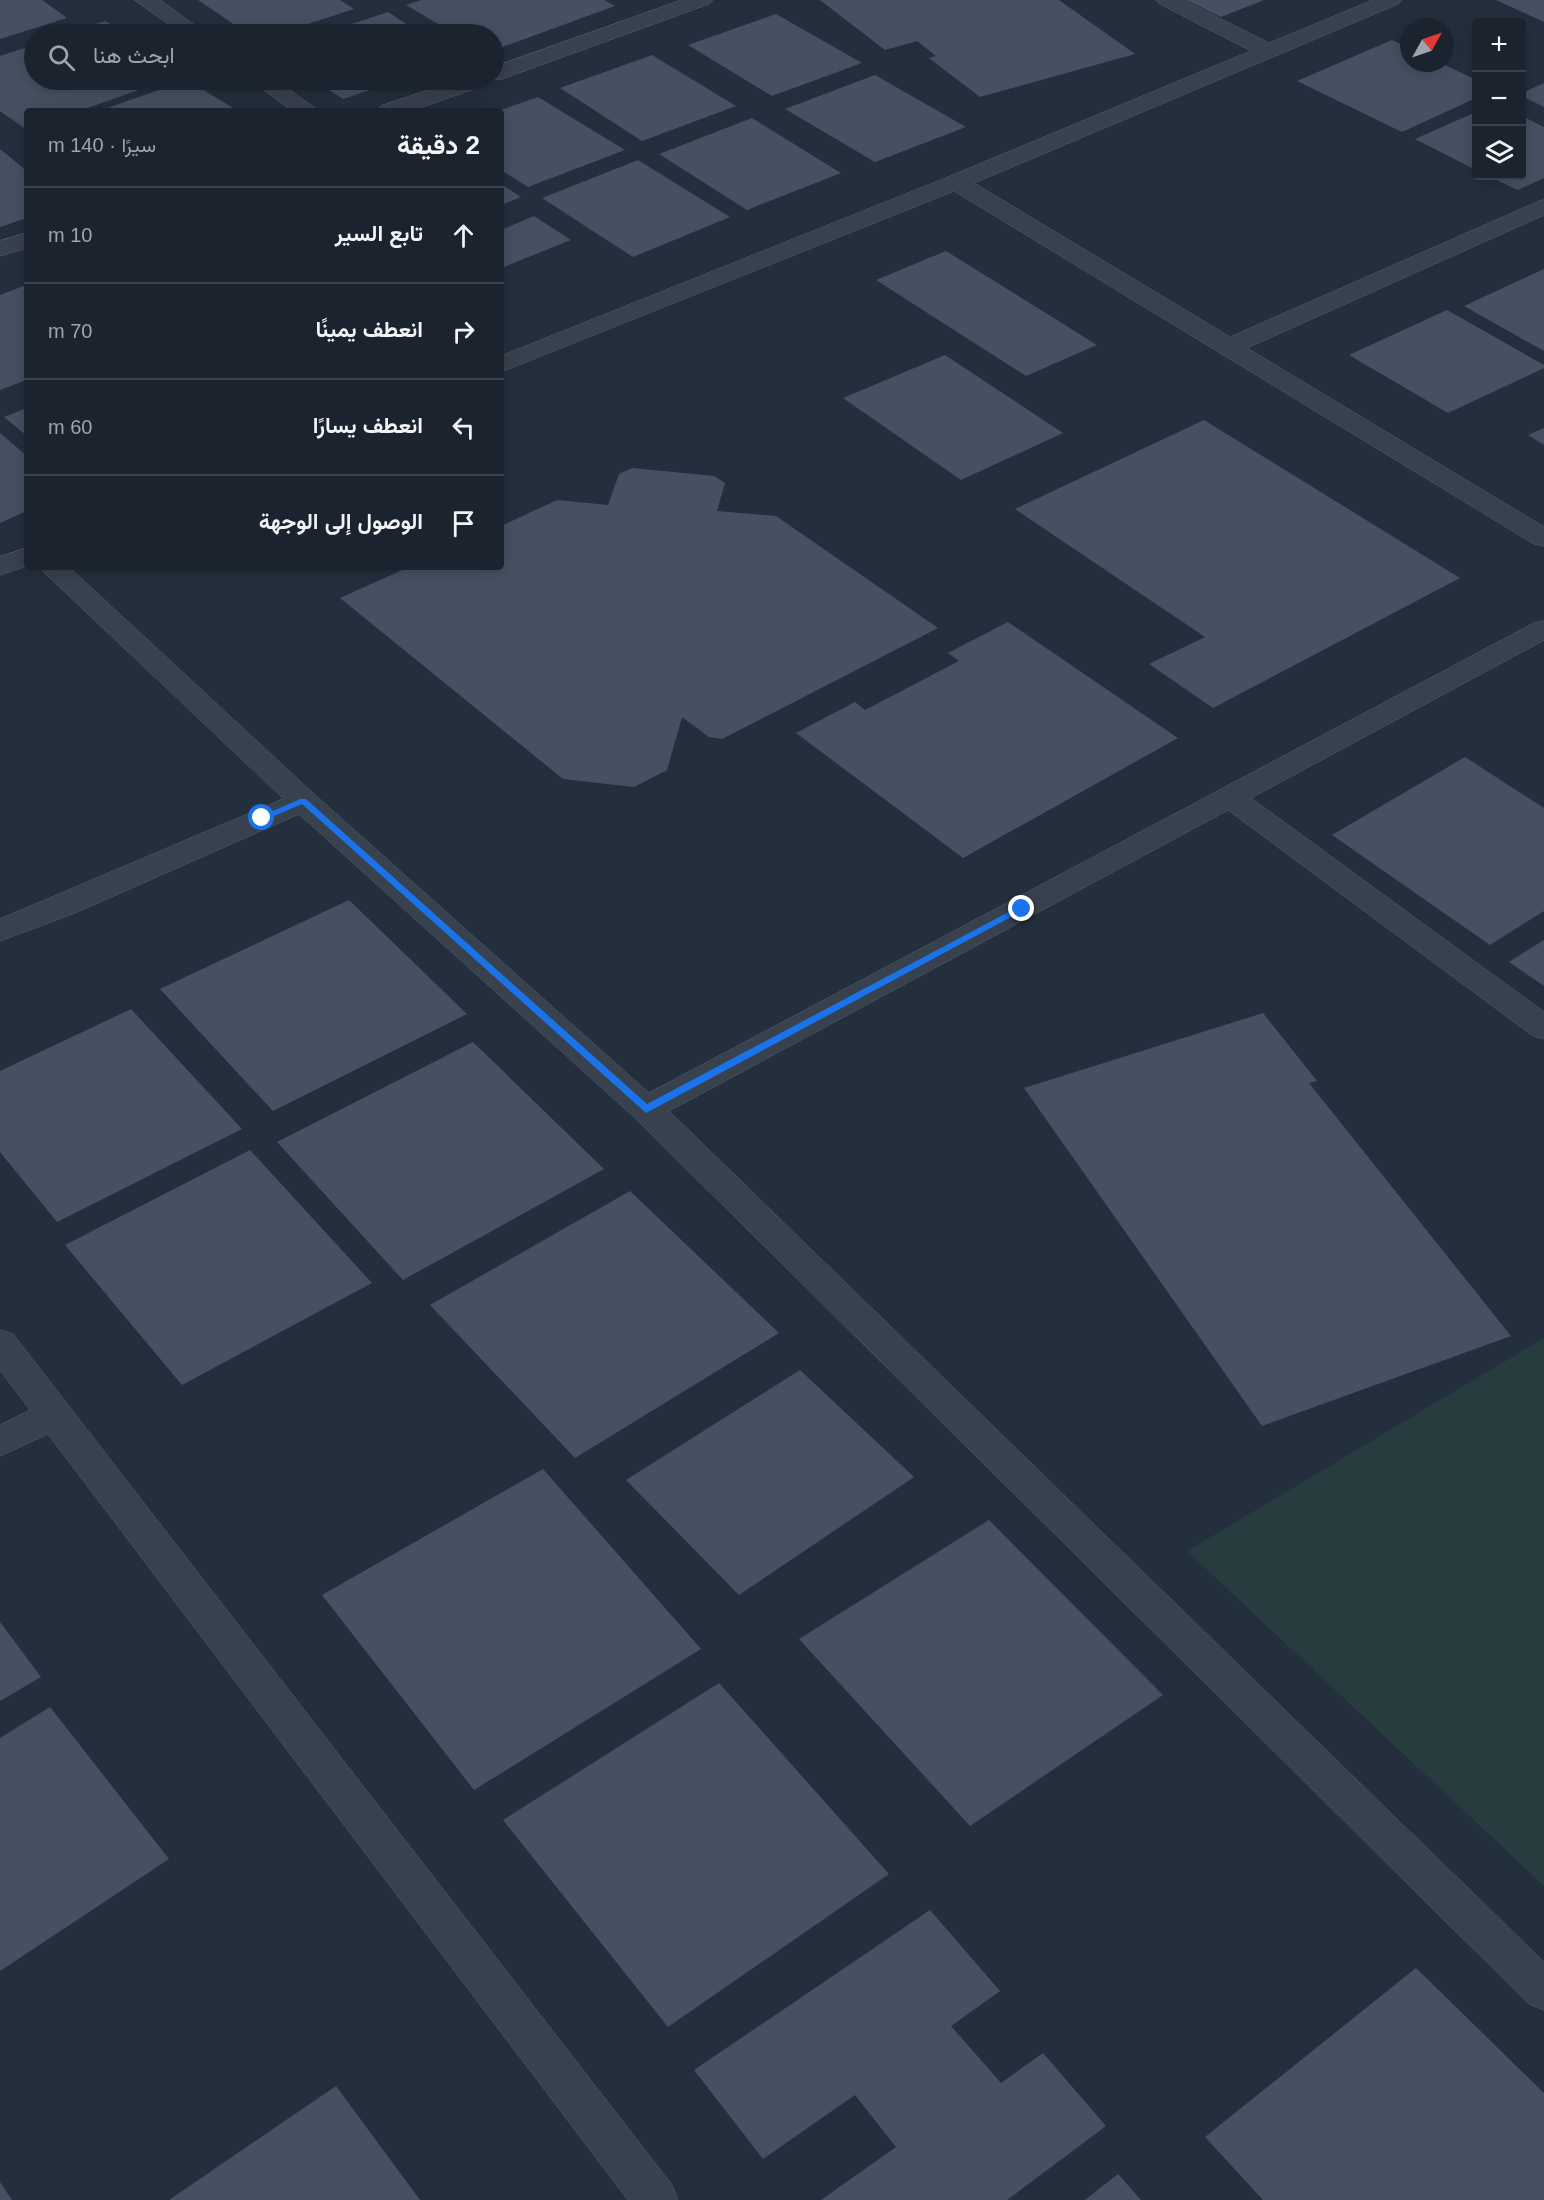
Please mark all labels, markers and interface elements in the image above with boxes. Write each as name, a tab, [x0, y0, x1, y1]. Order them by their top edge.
north arrow	[1400, 18, 1454, 72]
map controls	[1472, 18, 1526, 180]
button: +	[1472, 18, 1526, 72]
search box	[24, 24, 504, 90]
icon: search	[45, 41, 78, 74]
text: ابحث هنا	[93, 43, 175, 68]
button: −	[1472, 72, 1526, 126]
button: layers	[1472, 126, 1526, 180]
text: 2 دقيقة	[397, 130, 480, 160]
text: سيرًا · 140 m	[48, 134, 156, 156]
icon: ahead	[447, 219, 480, 252]
text: تابع السير	[335, 221, 423, 246]
text: 10 m	[48, 224, 92, 246]
icon: right	[447, 315, 480, 348]
text: انعطف يمينًا	[315, 317, 423, 342]
text: 70 m	[48, 320, 92, 342]
icon: left	[447, 411, 480, 444]
text: انعطف يسارًا	[313, 413, 423, 438]
text: 60 m	[48, 416, 92, 438]
icon: arrive	[447, 507, 480, 540]
text: الوصول إلى الوجهة	[259, 509, 423, 534]
route start	[248, 804, 274, 830]
route end	[1008, 895, 1034, 921]

